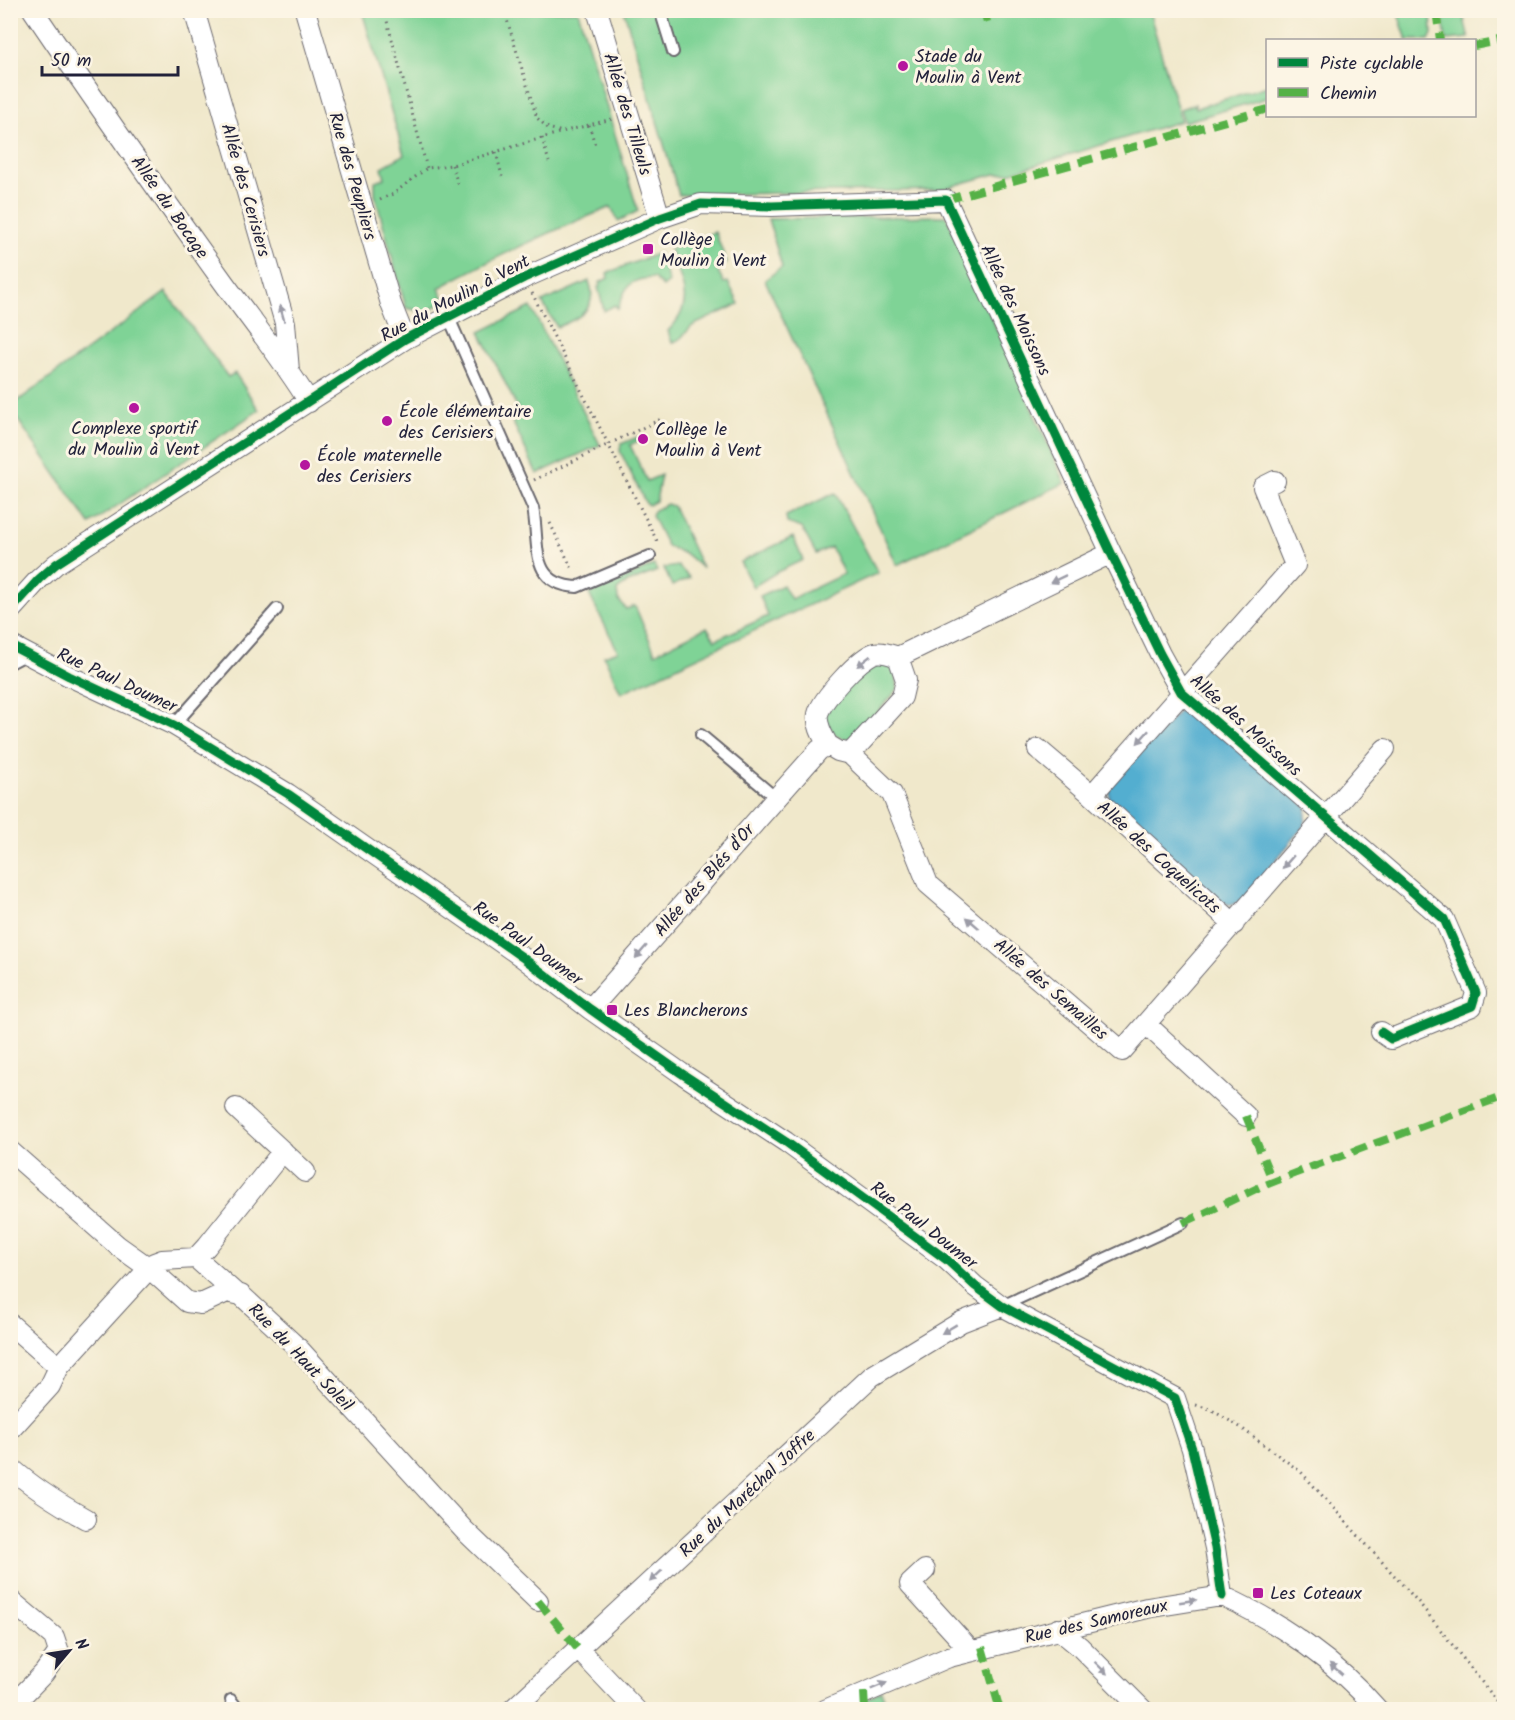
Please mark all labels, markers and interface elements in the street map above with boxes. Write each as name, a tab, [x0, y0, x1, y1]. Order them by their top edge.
scale bar	[42, 39, 178, 77]
legend	[1266, 39, 1476, 117]
place label: Stade du Moulin à Vent	[915, 43, 1023, 93]
text: 50 m	[51, 47, 91, 76]
street label: Allée des Tilleuls	[594, 50, 659, 179]
text: Piste cyclable	[1320, 50, 1423, 79]
marker: Stade du Moulin à Vent	[896, 59, 910, 73]
text: Chemin	[1320, 80, 1377, 109]
street label: Rue des Peupliers	[319, 109, 384, 244]
street label: Allée des Cerisiers	[212, 120, 278, 261]
street label: Allée du Bocage	[122, 150, 215, 266]
place label: Collège Moulin à Vent	[660, 226, 768, 276]
street label: Allée des Moissons	[971, 240, 1058, 382]
marker: Collège Moulin à Vent	[641, 242, 655, 256]
street label: Rue du Moulin à Vent	[376, 247, 537, 351]
one-way arrow	[277, 304, 286, 322]
place label: École élémentaire des Cerisiers	[399, 398, 531, 448]
marker: Complexe sportif du Moulin à Vent	[127, 401, 141, 415]
marker: École élémentaire des Cerisiers	[380, 414, 394, 428]
place label: Complexe sportif du Moulin à Vent	[68, 415, 201, 465]
place label: Collège le Moulin à Vent	[655, 416, 763, 466]
marker: Collège le Moulin à Vent	[636, 432, 650, 446]
place label: École maternelle des Cerisiers	[317, 442, 442, 492]
marker: École maternelle des Cerisiers	[298, 458, 312, 472]
one-way arrow	[1050, 574, 1067, 583]
street label: Rue Paul Doumer	[51, 641, 182, 722]
one-way arrow	[856, 655, 872, 667]
street label: Allée des Moissons	[1182, 668, 1308, 785]
one-way arrow	[1137, 729, 1150, 744]
street label: Allée des Coquelicots	[1089, 794, 1227, 922]
street label: Allée des Blés d'Or	[648, 817, 763, 944]
one-way arrow	[1281, 854, 1294, 870]
street label: Rue Paul Doumer	[466, 894, 589, 995]
one-way arrow	[966, 917, 981, 930]
street label: Allée des Semailles	[986, 932, 1114, 1049]
one-way arrow	[635, 944, 648, 959]
place label: Les Blancherons	[624, 997, 748, 1026]
marker: Les Blancherons	[605, 1003, 619, 1017]
street label: Rue Paul Doumer	[863, 1175, 984, 1278]
street label: Rue du Haut Soleil	[240, 1297, 360, 1419]
one-way arrow	[941, 1324, 957, 1335]
street label: Rue du Maréchal Joffre	[673, 1423, 823, 1565]
one-way arrow	[650, 1569, 664, 1583]
place label: Les Coteaux	[1270, 1580, 1362, 1609]
marker: Les Coteaux	[1251, 1586, 1265, 1600]
street label: Rue des Samoreaux	[1022, 1592, 1171, 1653]
one-way arrow	[1178, 1596, 1197, 1605]
north arrow	[39, 1621, 99, 1681]
text: N	[67, 1634, 94, 1655]
one-way arrow	[1094, 1661, 1108, 1675]
one-way arrow	[1328, 1663, 1344, 1676]
one-way arrow	[870, 1681, 888, 1690]

